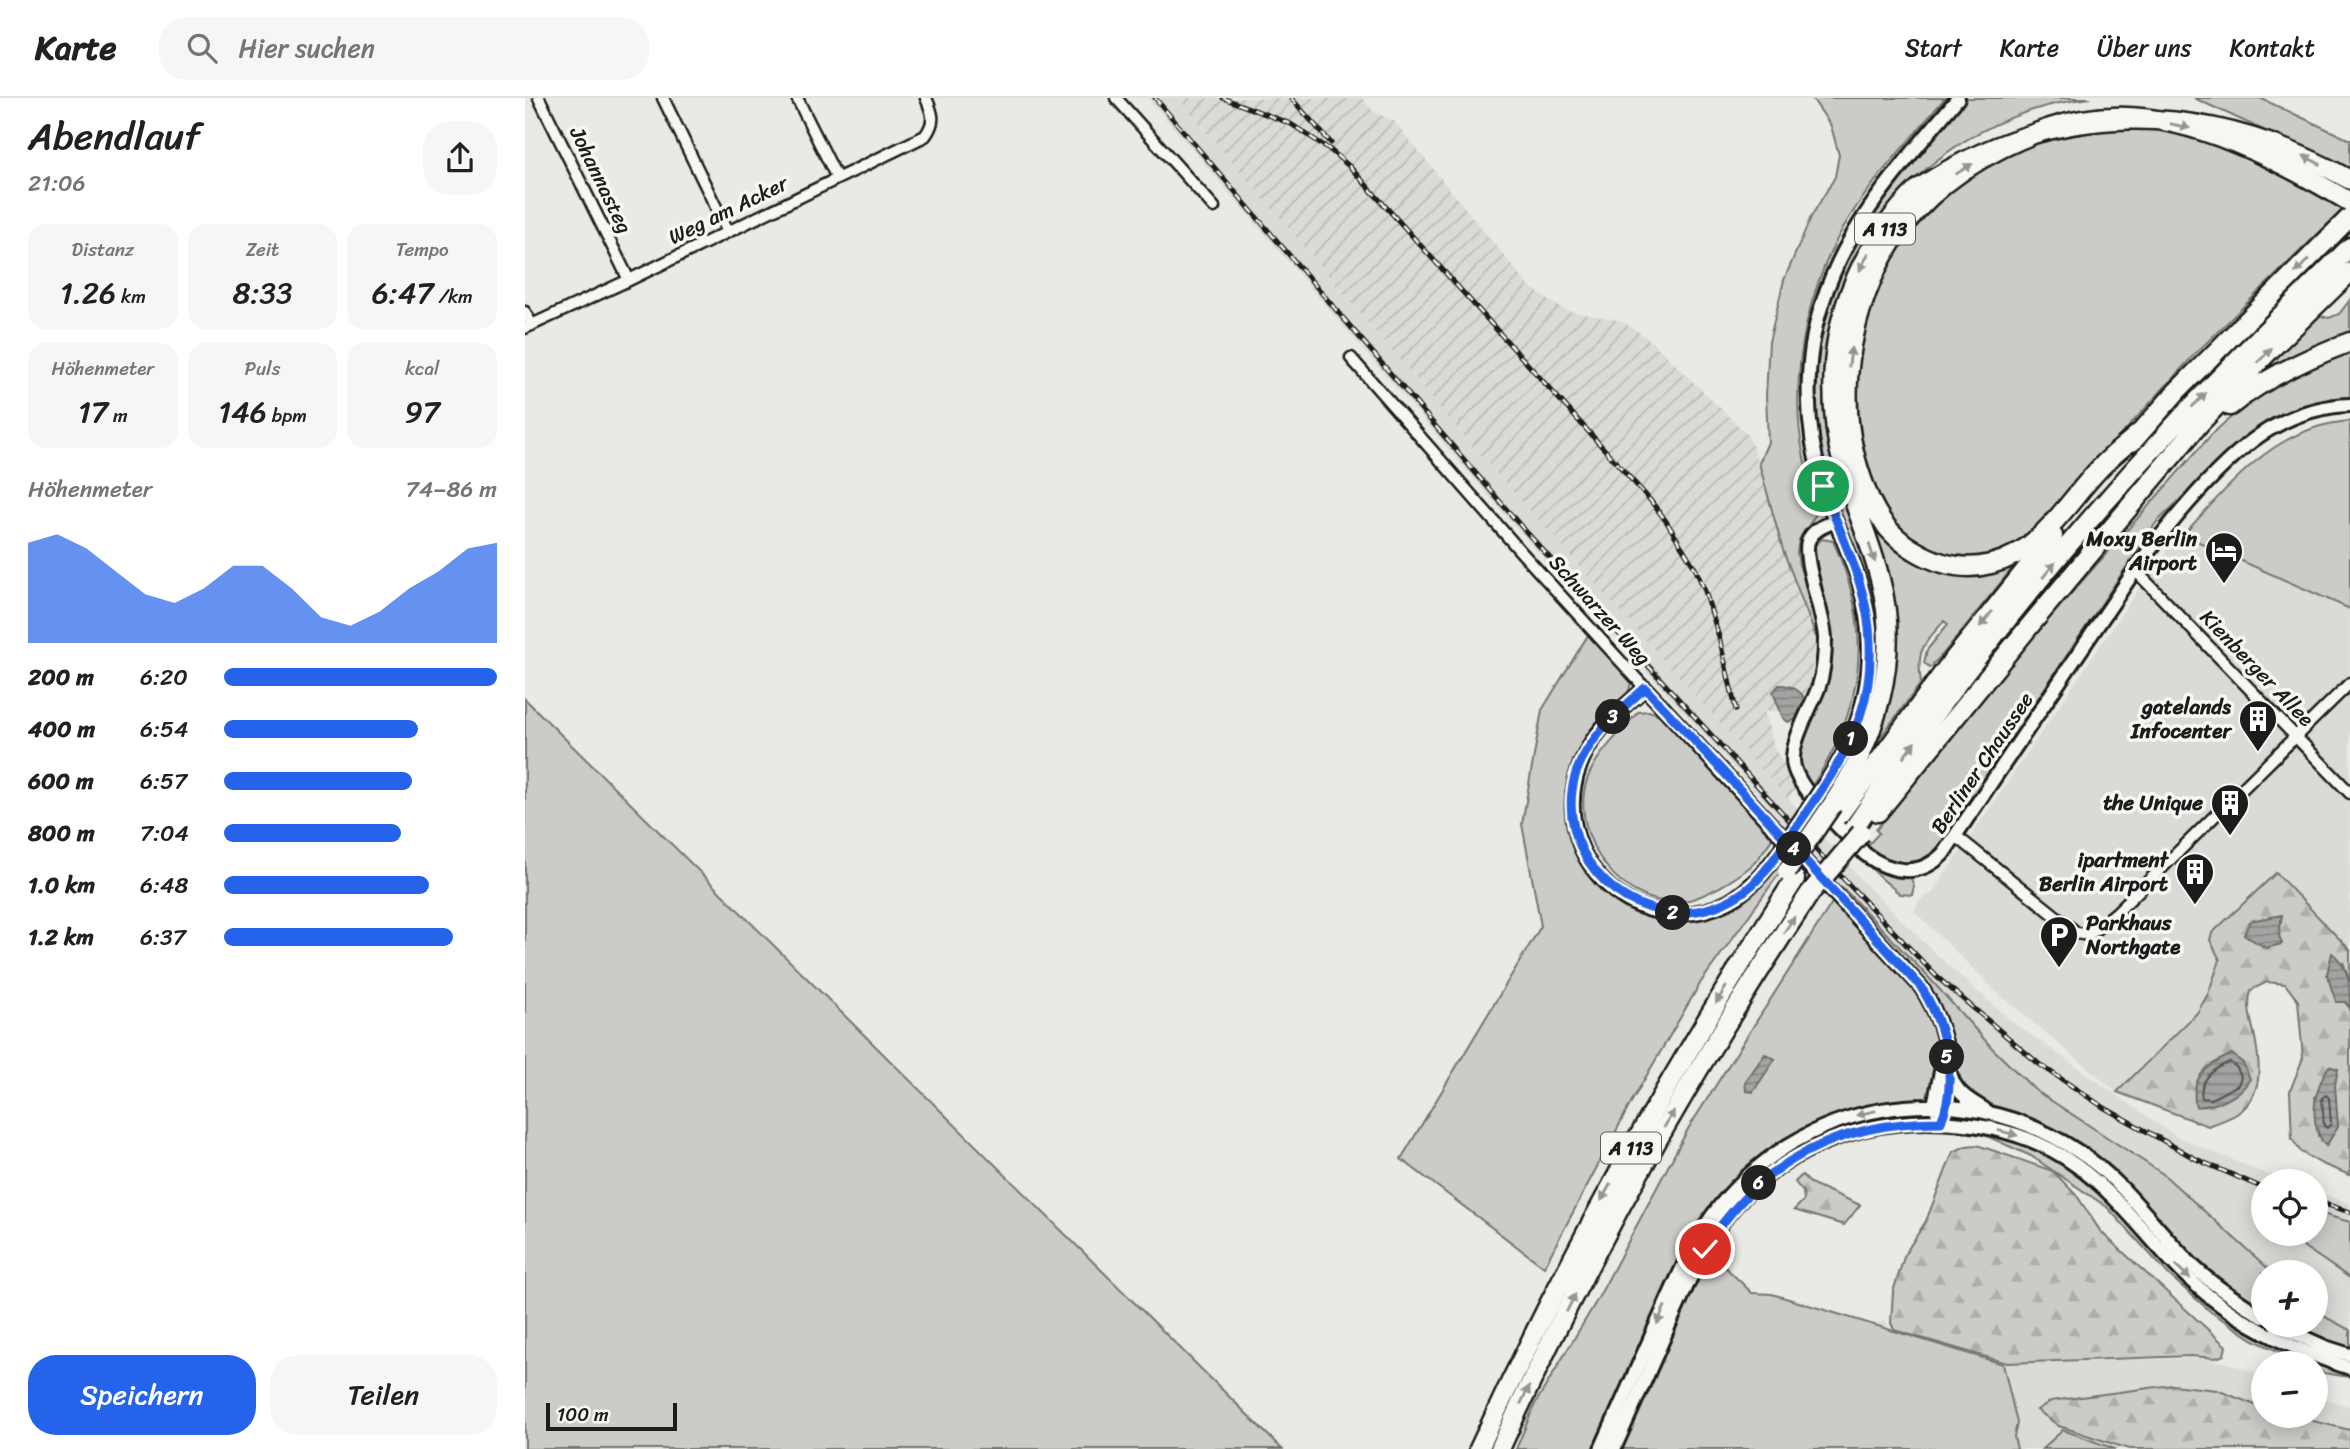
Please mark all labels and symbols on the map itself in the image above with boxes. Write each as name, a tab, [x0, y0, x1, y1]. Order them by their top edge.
street label: Johannasteg	[558, 119, 643, 240]
one-way arrow	[2169, 121, 2191, 132]
one-way arrow	[2302, 154, 2322, 166]
one-way arrow	[1955, 162, 1974, 175]
street label: Weg am Acker	[662, 164, 796, 255]
road number: A 113	[1855, 214, 1915, 244]
one-way arrow	[1858, 252, 1869, 272]
one-way arrow	[2293, 257, 2310, 274]
one-way arrow	[1845, 346, 1856, 368]
one-way arrow	[2257, 347, 2273, 364]
one-way arrow	[2190, 391, 2207, 408]
pin	[1793, 456, 1853, 516]
place label: Moxy Berlin Airport	[2085, 520, 2198, 582]
hotel icon: Moxy Berlin Airport	[2203, 530, 2245, 585]
one-way arrow	[1867, 542, 1878, 563]
street label: Schwarzer Weg	[1539, 545, 1661, 675]
one-way arrow	[2041, 562, 2056, 580]
street label: Kienberger Allee	[2190, 600, 2324, 736]
one-way arrow	[1979, 609, 1994, 627]
street label: Berliner Chaussee	[1920, 684, 2044, 842]
place label: gatelands Infocenter	[2130, 688, 2232, 750]
building icon: gatelands Infocenter	[2237, 698, 2279, 753]
pin: 3	[1595, 700, 1631, 734]
pin: 1	[1833, 722, 1869, 756]
one-way arrow	[1902, 741, 1916, 759]
building icon: the Unique	[2209, 782, 2251, 837]
place label: the Unique	[2103, 784, 2203, 822]
pin: 4	[1777, 832, 1811, 866]
place label: ipartment Berlin Airport	[2039, 841, 2170, 903]
building icon: ipartment Berlin Airport	[2174, 851, 2216, 906]
pin: 2	[1655, 896, 1691, 930]
place label: Parkhaus Northgate	[2085, 904, 2181, 966]
parking icon: Parkhaus Northgate	[2038, 914, 2080, 969]
one-way arrow	[1782, 915, 1795, 935]
one-way arrow	[1714, 986, 1727, 1005]
pin: 5	[1929, 1040, 1965, 1074]
one-way arrow	[1855, 1108, 1877, 1119]
one-way arrow	[1663, 1109, 1675, 1128]
one-way arrow	[1997, 1128, 2019, 1139]
road number: A 113	[1601, 1132, 1661, 1164]
pin: 6	[1741, 1166, 1777, 1200]
one-way arrow	[1601, 1182, 1612, 1202]
pin	[1675, 1219, 1735, 1279]
one-way arrow	[2174, 1263, 2190, 1280]
one-way arrow	[1565, 1293, 1577, 1313]
one-way arrow	[1655, 1305, 1667, 1325]
one-way arrow	[1520, 1384, 1531, 1405]
scale bar	[546, 1400, 677, 1432]

